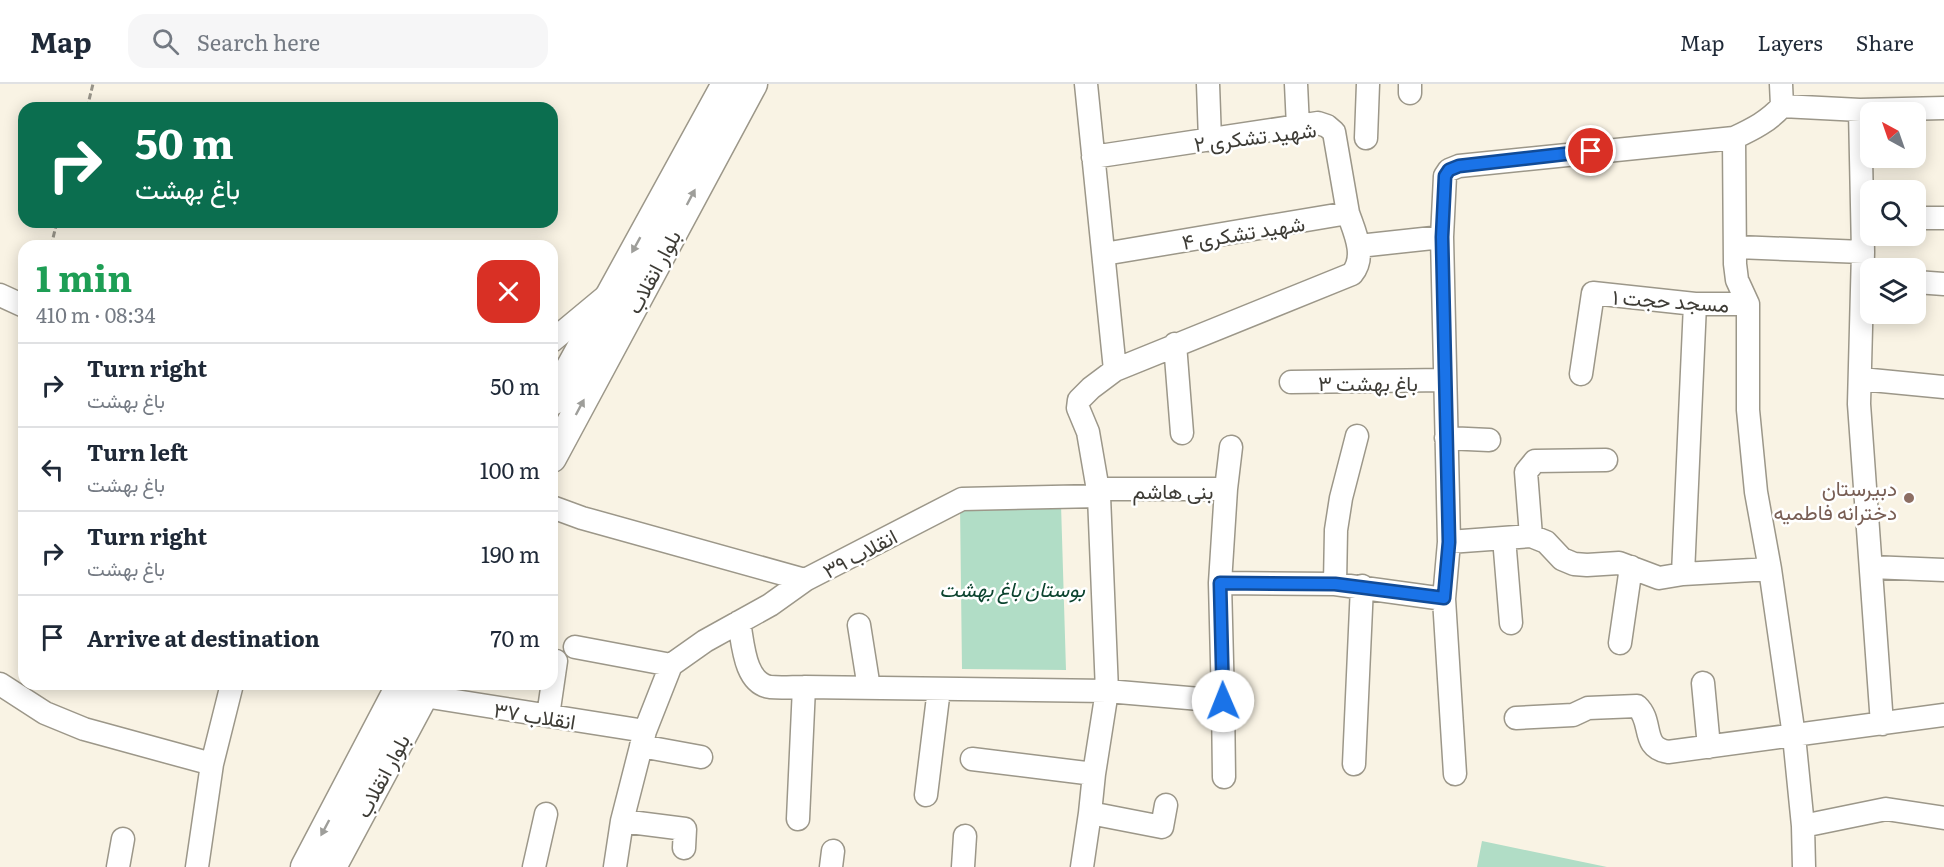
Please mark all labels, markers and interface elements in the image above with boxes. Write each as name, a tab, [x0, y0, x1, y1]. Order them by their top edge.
search box	[128, 14, 548, 68]
text: Map	[30, 20, 92, 62]
icon: search	[149, 25, 182, 58]
text: Search here	[197, 25, 320, 58]
text: Map	[1680, 26, 1725, 57]
text: Layers	[1758, 26, 1823, 57]
text: Share	[1856, 26, 1914, 57]
north arrow	[1860, 102, 1926, 168]
map controls	[1860, 102, 1926, 324]
text: 50 m	[135, 110, 234, 172]
street label: شهید تشکری ۲	[1192, 112, 1318, 158]
pin	[1565, 125, 1616, 176]
icon: right	[36, 126, 114, 204]
icon: arrive	[1574, 134, 1607, 167]
text: باغ بهشت	[135, 167, 240, 207]
button: search	[1860, 180, 1926, 246]
one-way arrow	[686, 189, 696, 206]
street label: شهید تشکری ۴	[1179, 206, 1307, 256]
street label: بلوار انقلاب	[617, 224, 687, 318]
one-way arrow	[631, 237, 641, 254]
text: 1 min	[36, 250, 132, 303]
button: layers	[1860, 258, 1926, 324]
button: close	[477, 260, 540, 323]
street label: مسجد حجت ۱	[1612, 279, 1730, 319]
text: 410 m · 08:34	[36, 299, 156, 329]
text: Turn right	[87, 351, 207, 384]
street label: باغ بهشت ۳	[1318, 366, 1418, 398]
icon: right	[36, 369, 69, 402]
text: 50 m	[490, 369, 540, 402]
text: باغ بهشت	[87, 384, 165, 414]
one-way arrow	[575, 398, 585, 415]
text: Turn left	[87, 435, 188, 468]
icon: left	[36, 453, 69, 486]
text: 100 m	[480, 453, 540, 486]
text: باغ بهشت	[87, 468, 165, 498]
place label: دبیرستان دخترانه فاطمیه	[1773, 471, 1897, 526]
street label: بنی هاشم	[1132, 474, 1214, 506]
marker: دبیرستان دخترانه فاطمیه	[1902, 491, 1916, 505]
text: Turn right	[87, 519, 207, 552]
street label: انقلاب ۳۹	[816, 519, 902, 585]
icon: right	[36, 537, 69, 570]
text: 190 m	[481, 537, 540, 570]
text: باغ بهشت	[87, 552, 165, 582]
park label: بوستان باغ بهشت	[939, 572, 1086, 605]
icon: arrive	[36, 621, 69, 654]
text: Arrive at destination	[87, 621, 320, 654]
text: 70 m	[490, 621, 540, 654]
position arrow	[1191, 669, 1255, 733]
street label: انقلاب ۳۷	[492, 692, 578, 736]
street label: بلوار انقلاب	[346, 728, 416, 822]
one-way arrow	[320, 820, 330, 837]

